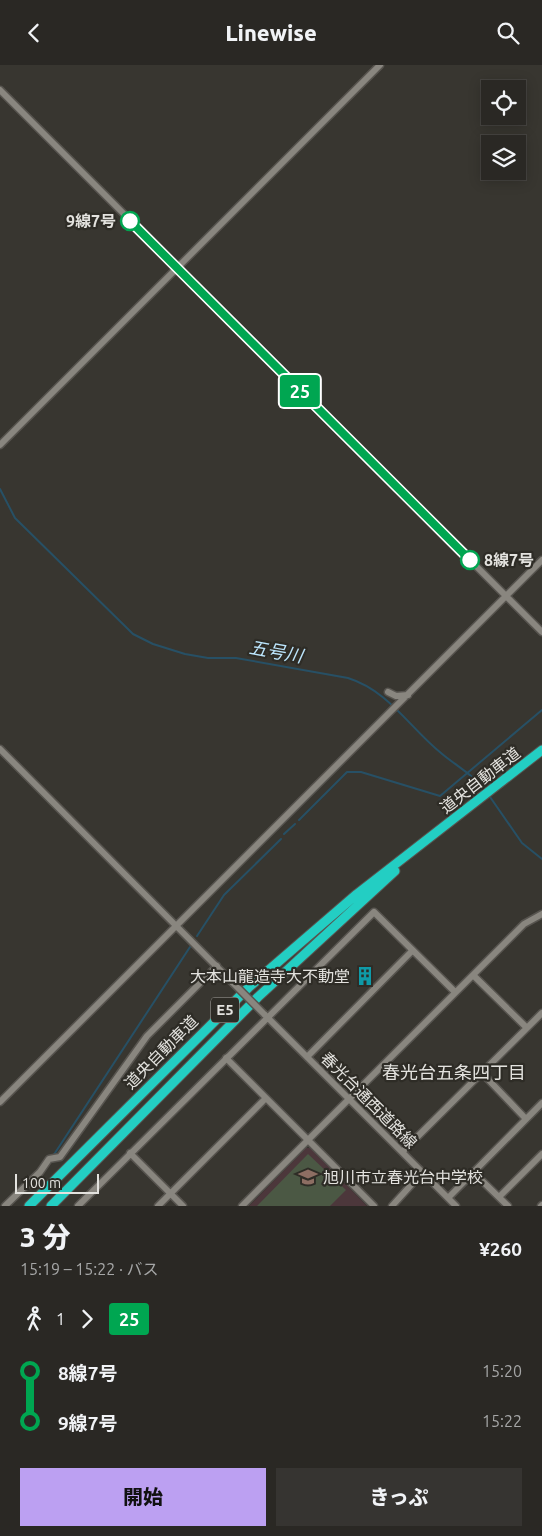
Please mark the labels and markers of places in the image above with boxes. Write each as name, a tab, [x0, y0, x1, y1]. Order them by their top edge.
marker: 9線7号	[120, 211, 140, 231]
place label: 9線7号	[66, 212, 116, 230]
marker: 8線7号	[460, 550, 480, 570]
place label: 8線7号	[484, 551, 534, 569]
building icon: 大本山龍造寺大不動堂	[354, 965, 376, 987]
place label: 大本山龍造寺大不動堂	[190, 967, 350, 985]
school or university icon: 旭川市立春光台中学校	[297, 1166, 319, 1188]
place label: 旭川市立春光台中学校	[323, 1168, 483, 1186]

